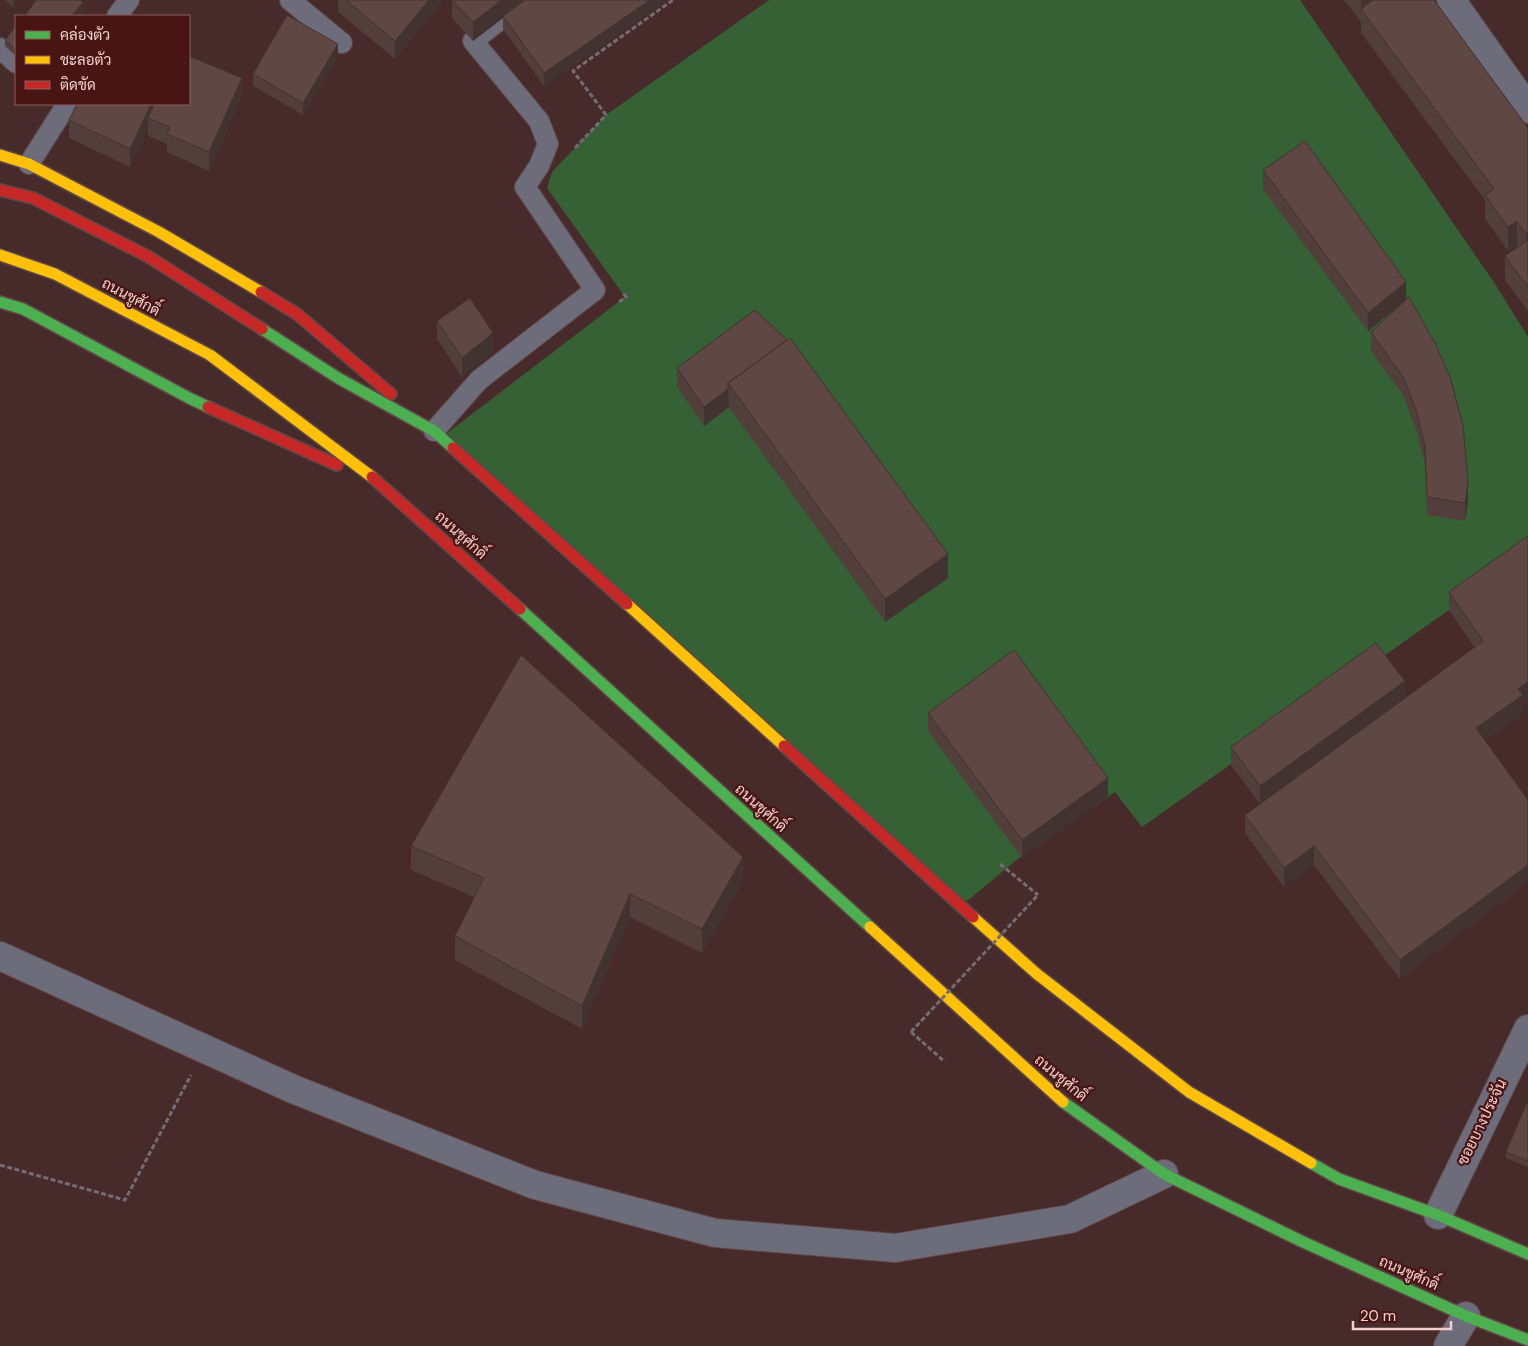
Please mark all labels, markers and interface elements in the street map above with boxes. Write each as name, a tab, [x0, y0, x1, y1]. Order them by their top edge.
legend	[15, 15, 190, 105]
text: คล่องตัว	[60, 25, 110, 45]
text: ชะลอตัว	[60, 50, 111, 70]
text: ติดขัด	[60, 75, 96, 95]
street label: ถนนชูศักดิ์	[98, 269, 166, 321]
street label: ถนนชูศักดิ์	[431, 502, 495, 564]
street label: ถนนชูศักดิ์	[731, 775, 795, 837]
street label: ถนนชูศักดิ์	[1030, 1046, 1095, 1106]
street label: ซอยบางประจัน	[1453, 1076, 1511, 1168]
street label: ถนนชูศักดิ์	[1376, 1246, 1444, 1295]
scale bar	[1353, 1298, 1450, 1330]
text: 20 m	[1360, 1306, 1396, 1326]

